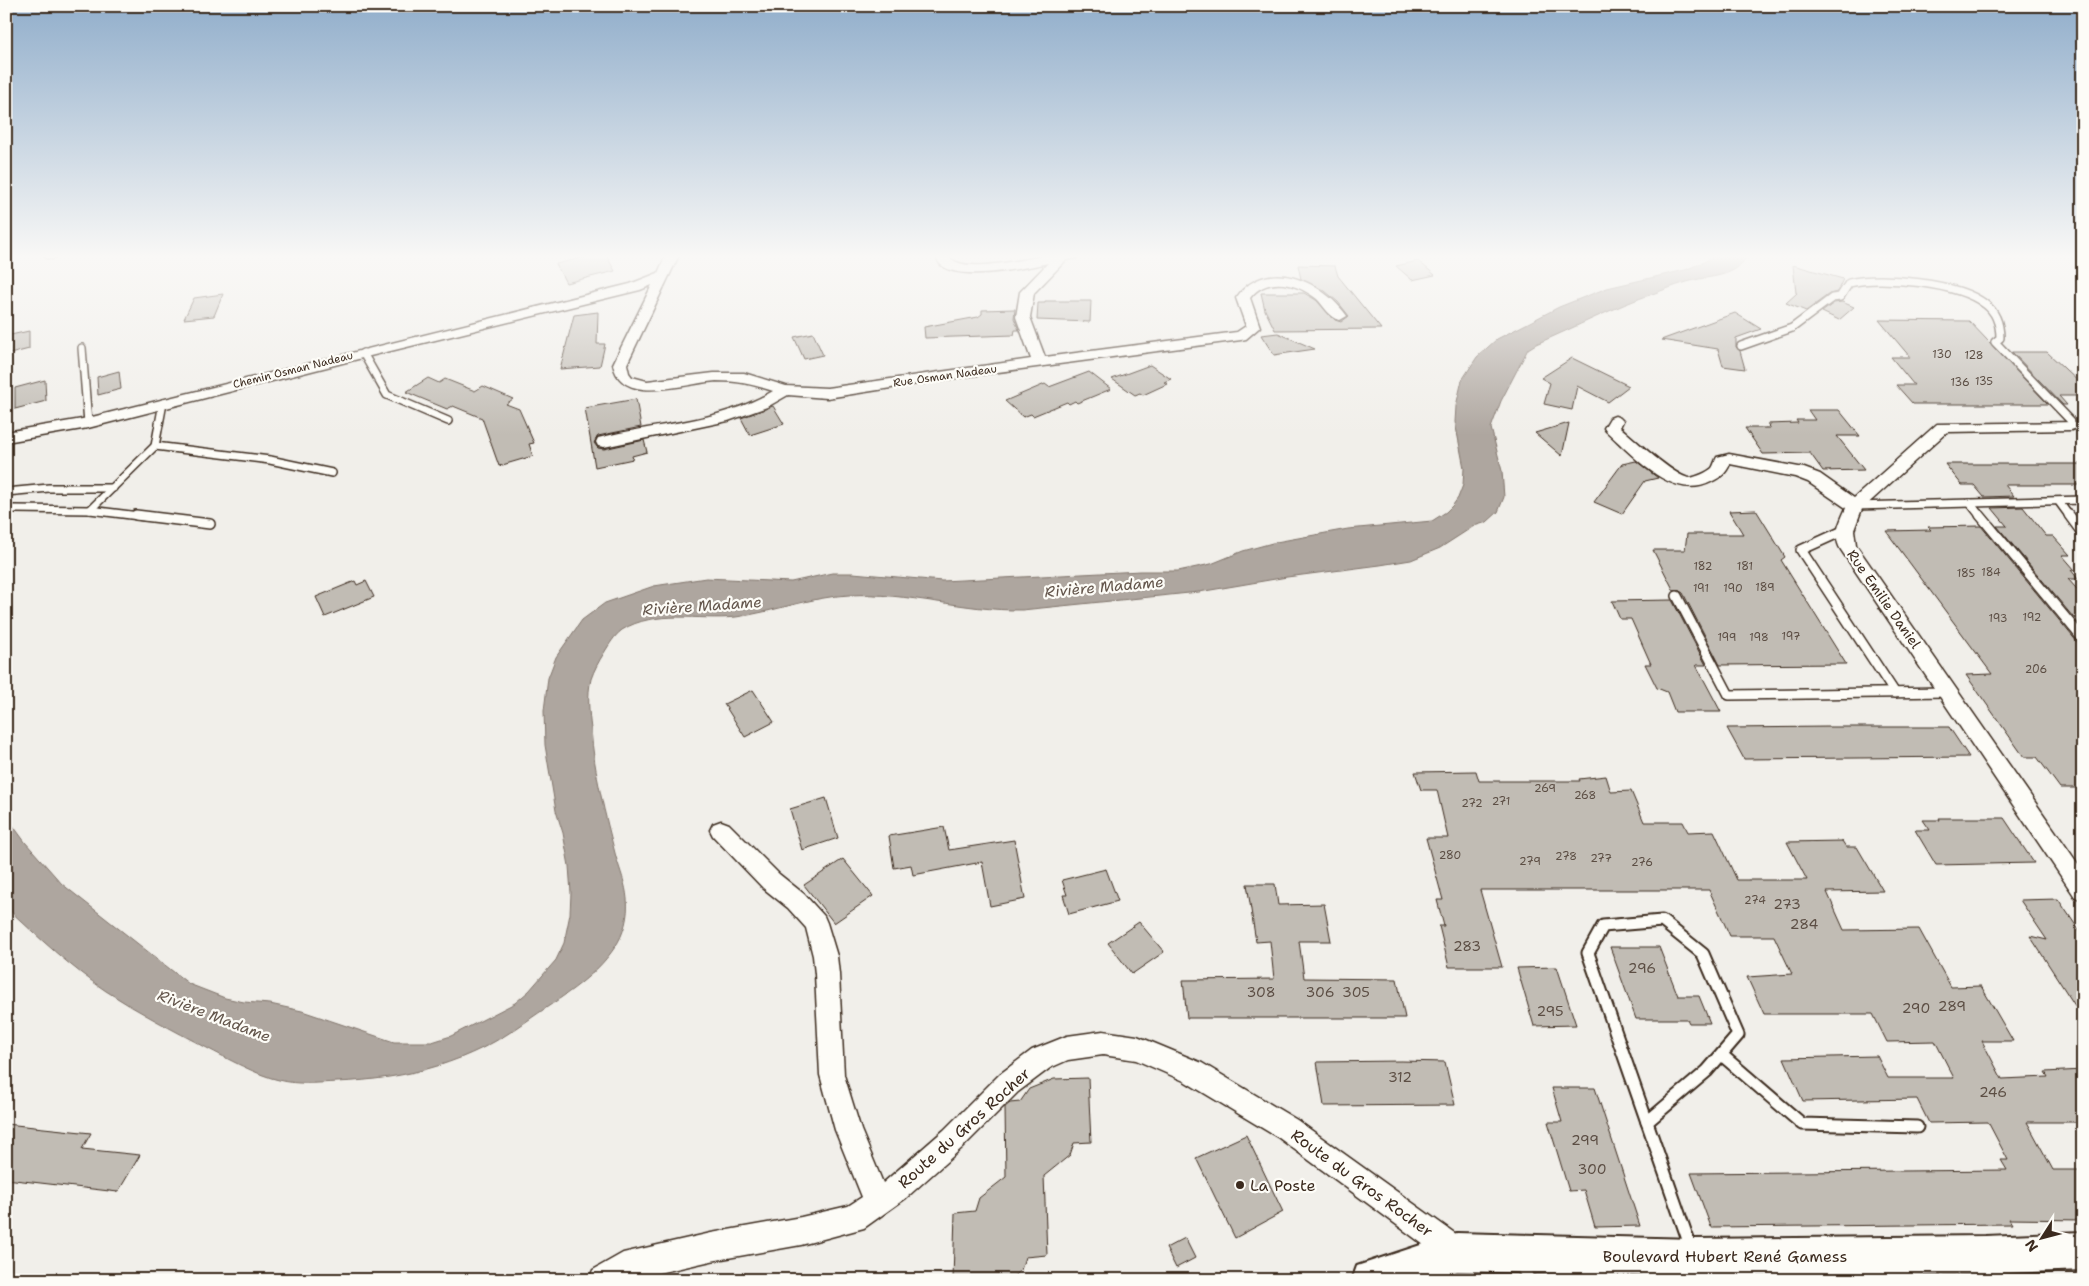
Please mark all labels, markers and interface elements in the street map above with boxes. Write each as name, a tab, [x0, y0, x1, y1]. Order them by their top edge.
house number: 130	[1932, 347, 1952, 362]
street label: Chemin Osman Nadeau	[231, 348, 355, 392]
house number: 128	[1964, 348, 1984, 363]
street label: Rue Osman Nadeau	[892, 361, 998, 391]
house number: 135	[1975, 374, 1993, 389]
house number: 136	[1950, 375, 1970, 390]
street label: Rue Emilie Daniel	[1843, 546, 1925, 653]
house number: 182	[1693, 559, 1713, 574]
house number: 181	[1737, 559, 1753, 574]
house number: 184	[1981, 565, 2001, 580]
house number: 185	[1957, 566, 1976, 581]
water label: Rivière Madame	[1044, 572, 1164, 602]
house number: 189	[1755, 580, 1775, 595]
house number: 191	[1693, 581, 1709, 596]
house number: 190	[1723, 581, 1743, 596]
water label: Rivière Madame	[642, 592, 762, 620]
house number: 192	[2022, 610, 2042, 625]
house number: 193	[1988, 611, 2008, 626]
house number: 197	[1782, 629, 1801, 644]
house number: 199	[1717, 630, 1737, 645]
house number: 198	[1749, 630, 1769, 645]
house number: 206	[2025, 662, 2047, 677]
house number: 269	[1534, 781, 1556, 796]
house number: 268	[1574, 788, 1596, 803]
house number: 271	[1492, 794, 1510, 809]
house number: 272	[1461, 796, 1483, 811]
house number: 280	[1439, 848, 1461, 863]
house number: 278	[1555, 849, 1577, 864]
house number: 277	[1590, 851, 1612, 866]
house number: 279	[1519, 854, 1541, 869]
house number: 276	[1631, 855, 1653, 870]
house number: 274	[1744, 893, 1766, 908]
house number: 273	[1773, 895, 1801, 913]
house number: 284	[1790, 915, 1818, 933]
house number: 283	[1453, 937, 1481, 955]
house number: 296	[1628, 959, 1656, 977]
house number: 308	[1247, 983, 1275, 1001]
house number: 306	[1306, 983, 1334, 1001]
house number: 305	[1342, 983, 1370, 1001]
water label: Rivière Madame	[155, 985, 273, 1047]
house number: 289	[1938, 997, 1966, 1015]
house number: 290	[1902, 999, 1930, 1017]
house number: 295	[1536, 1002, 1564, 1020]
street label: Route du Gros Rocher	[893, 1063, 1035, 1193]
house number: 312	[1388, 1068, 1412, 1086]
house number: 246	[1979, 1083, 2007, 1101]
street label: Route du Gros Rocher	[1287, 1124, 1437, 1242]
house number: 299	[1571, 1131, 1599, 1149]
house number: 300	[1577, 1160, 1607, 1178]
place label: La Poste	[1250, 1175, 1315, 1196]
marker: La Poste	[1234, 1179, 1246, 1191]
north arrow	[2016, 1214, 2066, 1264]
text: N	[2021, 1236, 2042, 1255]
street label: Boulevard Hubert René Gamess	[1603, 1246, 1847, 1267]

